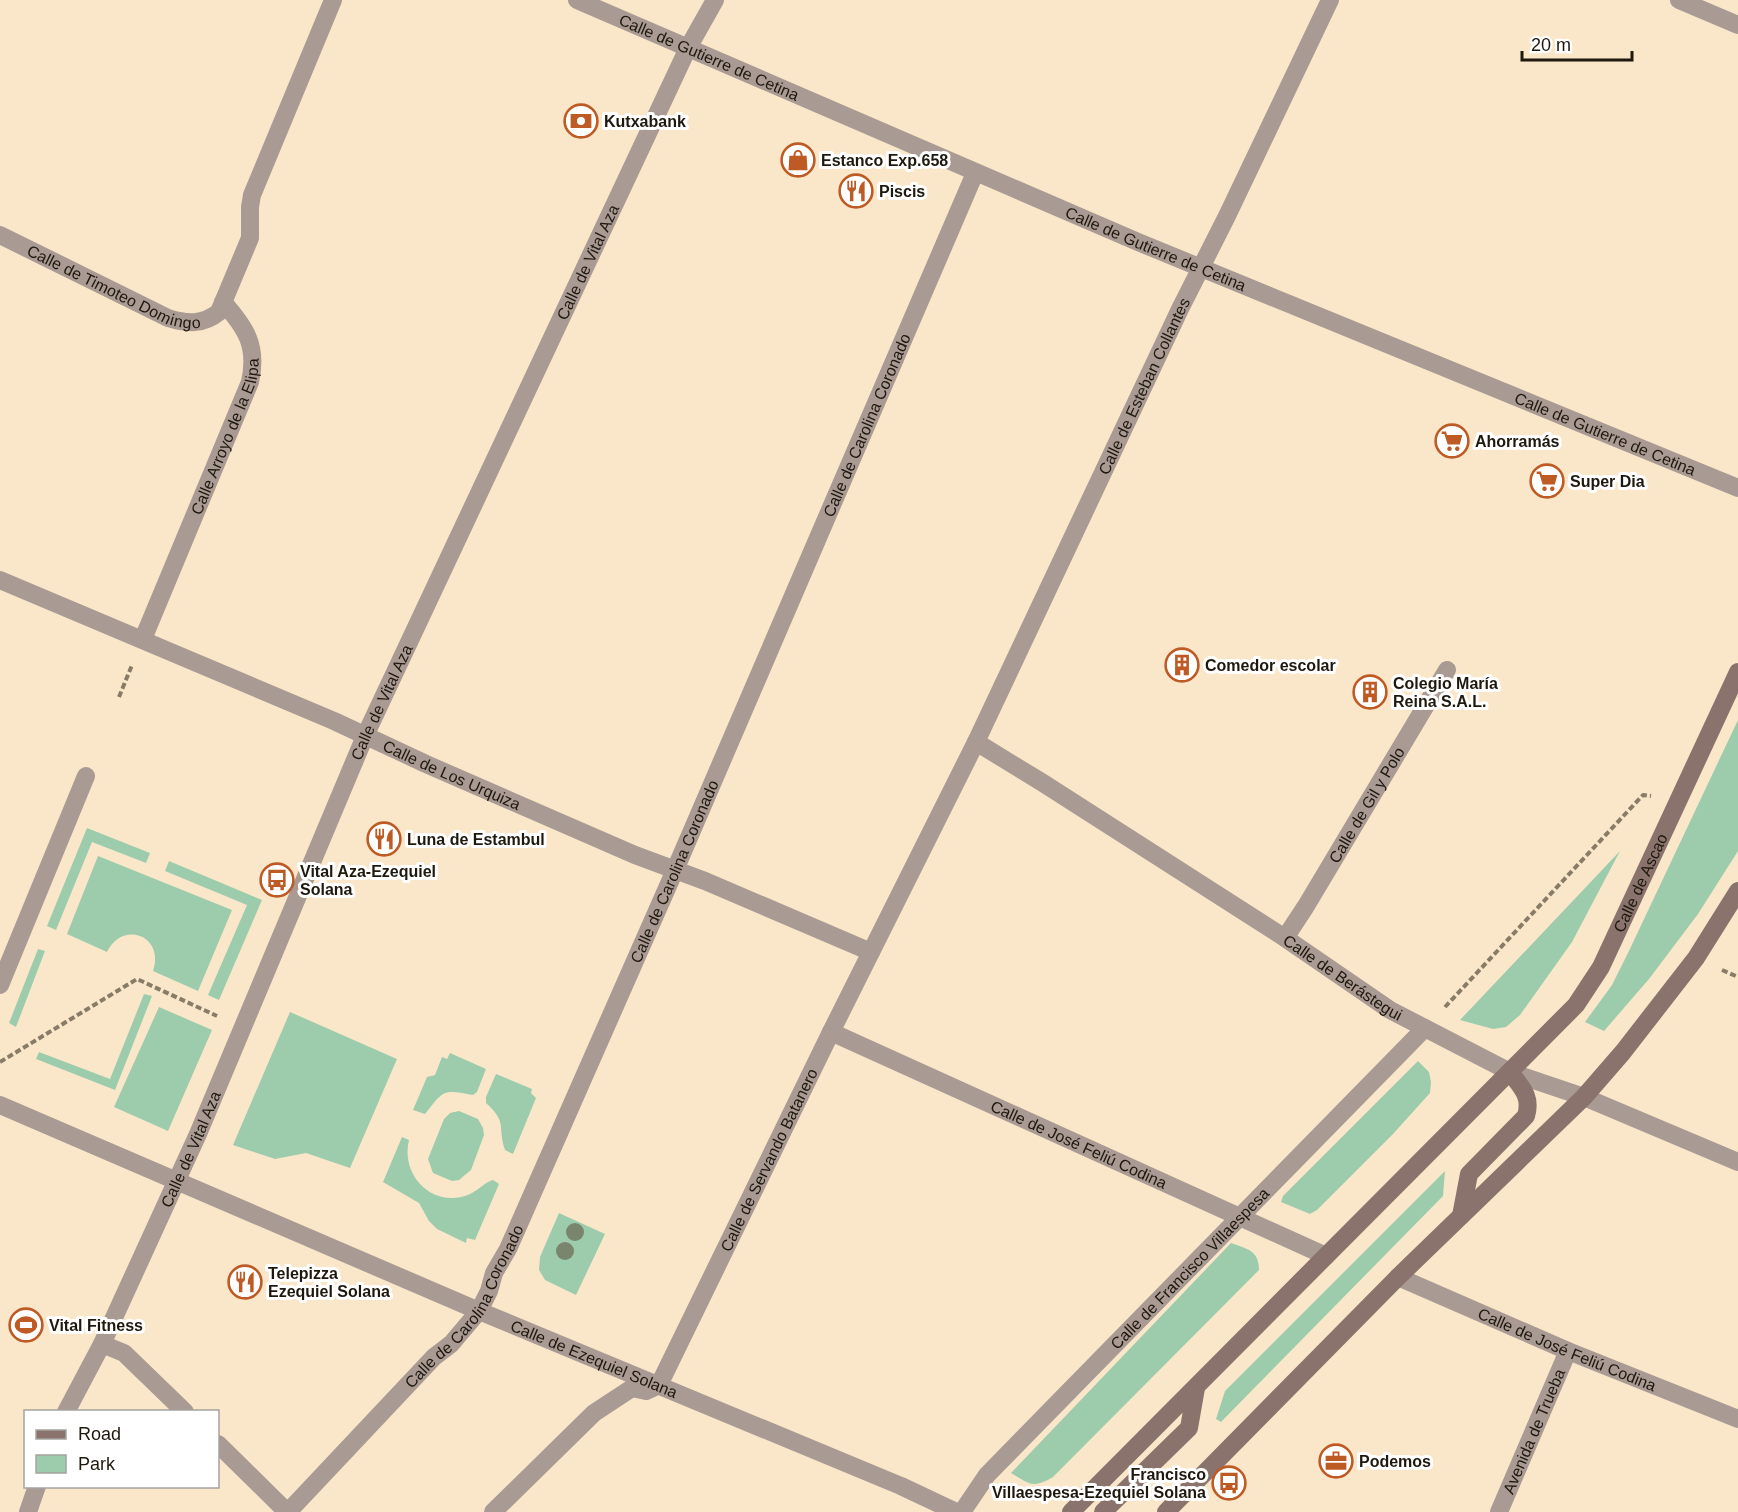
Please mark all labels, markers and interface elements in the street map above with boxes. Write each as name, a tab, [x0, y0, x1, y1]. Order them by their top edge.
street label: Calle de Gutierre de Cetina	[617, 11, 802, 104]
scale bar	[1522, 24, 1632, 62]
text: 20 m	[1531, 35, 1571, 55]
bank icon: Kutxabank	[563, 103, 599, 139]
place label: Kutxabank	[604, 113, 686, 130]
shop icon: Estanco Exp.658	[780, 142, 816, 178]
place label: Estanco Exp.658	[821, 152, 948, 169]
restaurant icon: Piscis	[838, 173, 874, 209]
place label: Piscis	[879, 183, 925, 200]
street label: Calle de Vital Aza	[554, 202, 622, 323]
street label: Calle de Gutierre de Cetina	[1063, 204, 1249, 294]
street label: Calle de Timoteo Domingo	[24, 242, 202, 331]
street label: Calle de Esteban Collantes	[1095, 295, 1193, 477]
street label: Calle de Carolina Coronado	[820, 331, 914, 519]
street label: Calle Arroyo de la Elipa	[188, 358, 262, 517]
street label: Calle de Gutierre de Cetina	[1512, 389, 1698, 479]
supermarket icon: Ahorramás	[1434, 423, 1470, 459]
place label: Ahorramás	[1475, 433, 1560, 450]
supermarket icon: Super Dia	[1529, 463, 1565, 499]
place label: Super Dia	[1570, 473, 1645, 490]
street label: Calle de Vital Aza	[348, 642, 416, 763]
building icon: Comedor escolar	[1164, 647, 1200, 683]
place label: Comedor escolar	[1205, 657, 1336, 674]
building icon: Colegio María Reina S.A.L.	[1352, 674, 1388, 710]
place label: Colegio María Reina S.A.L.	[1393, 675, 1498, 710]
street label: Calle de Los Urquiza	[380, 737, 523, 813]
street label: Calle de Gil y Polo	[1326, 744, 1408, 866]
street label: Calle de Carolina Coronado	[627, 777, 722, 966]
restaurant icon: Luna de Estambul	[366, 821, 402, 857]
place label: Luna de Estambul	[407, 831, 545, 848]
street label: Calle de Ascao	[1610, 831, 1671, 935]
bus stop icon: Vital Aza-Ezequiel Solana	[259, 862, 295, 898]
place label: Vital Aza-Ezequiel Solana	[300, 863, 436, 898]
street label: Calle de Berástegui	[1280, 932, 1405, 1024]
street label: Calle de Servando Batanero	[717, 1066, 821, 1254]
street label: Calle de Vital Aza	[158, 1089, 224, 1210]
street label: Calle de José Feliú Codina	[988, 1097, 1169, 1192]
street label: Calle de Francisco Villaespesa	[1107, 1185, 1273, 1353]
street label: Calle de Carolina Coronado	[402, 1222, 527, 1391]
restaurant icon: Telepizza Ezequiel Solana	[227, 1264, 263, 1300]
place label: Telepizza Ezequiel Solana	[268, 1265, 390, 1300]
street label: Calle de José Feliú Codina	[1475, 1305, 1659, 1394]
sports icon: Vital Fitness	[8, 1307, 44, 1343]
place label: Vital Fitness	[49, 1317, 143, 1334]
street label: Calle de Ezequiel Solana	[508, 1317, 680, 1401]
street label: Avenida de Trueba	[1500, 1366, 1568, 1496]
legend	[24, 1410, 219, 1488]
text: Road	[78, 1424, 121, 1444]
office icon: Podemos	[1318, 1443, 1354, 1479]
place label: Podemos	[1359, 1453, 1431, 1470]
text: Park	[78, 1454, 116, 1474]
bus stop icon: Francisco Villaespesa-Ezequiel Solana	[1211, 1465, 1247, 1501]
place label: Francisco Villaespesa-Ezequiel Solana	[992, 1466, 1206, 1501]

